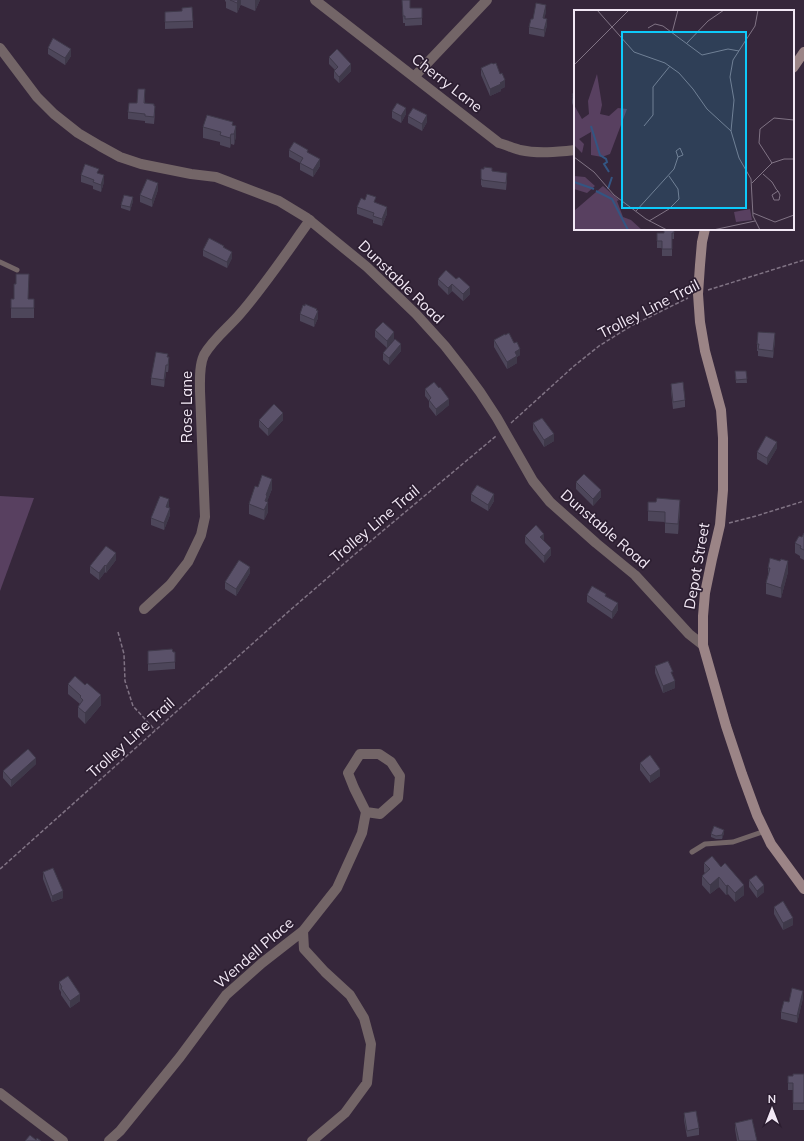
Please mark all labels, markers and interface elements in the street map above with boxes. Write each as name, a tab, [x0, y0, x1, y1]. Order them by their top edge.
inset map	[574, 10, 794, 230]
street label: Cherry Lane	[408, 49, 486, 116]
street label: Dunstable Road	[355, 236, 448, 327]
street label: Trolley Line Trail	[595, 275, 703, 342]
street label: Rose Lane	[177, 371, 196, 443]
street label: Trolley Line Trail	[326, 481, 423, 567]
street label: Dunstable Road	[557, 485, 654, 572]
street label: Depot Street	[680, 521, 713, 611]
street label: Trolley Line Trail	[83, 693, 178, 782]
street label: Wendell Place	[210, 913, 297, 992]
north arrow	[752, 1089, 792, 1129]
text: N	[768, 1092, 776, 1106]

